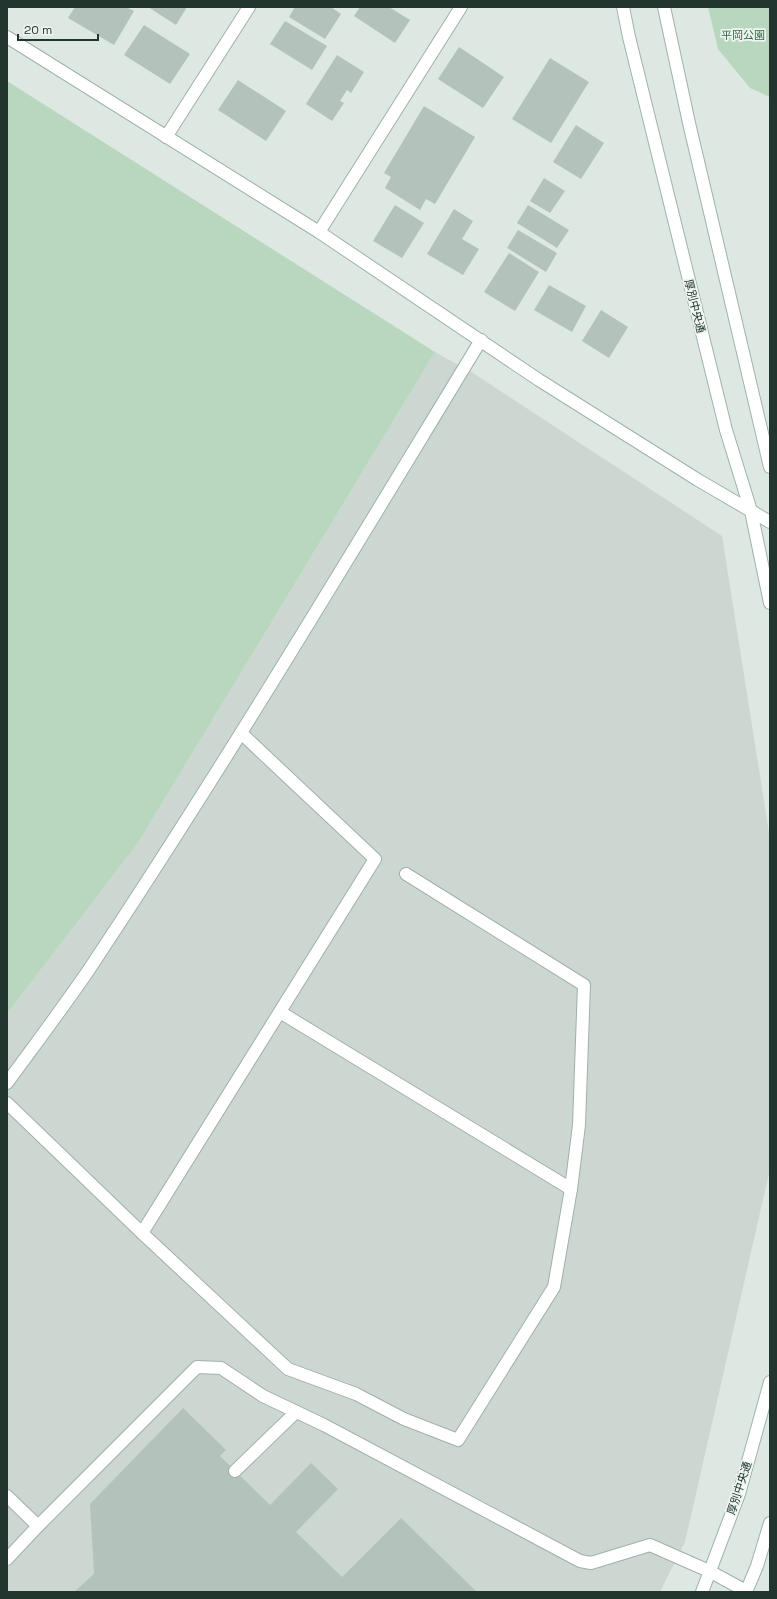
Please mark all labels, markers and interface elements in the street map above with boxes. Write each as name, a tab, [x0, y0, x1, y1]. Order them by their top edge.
scale bar	[18, 16, 98, 42]
text: 20 m	[24, 22, 52, 38]
park label: 平岡公園	[721, 28, 765, 42]
street label: 厚別中央通	[682, 278, 708, 334]
street label: 厚別中央通	[724, 1460, 754, 1516]

